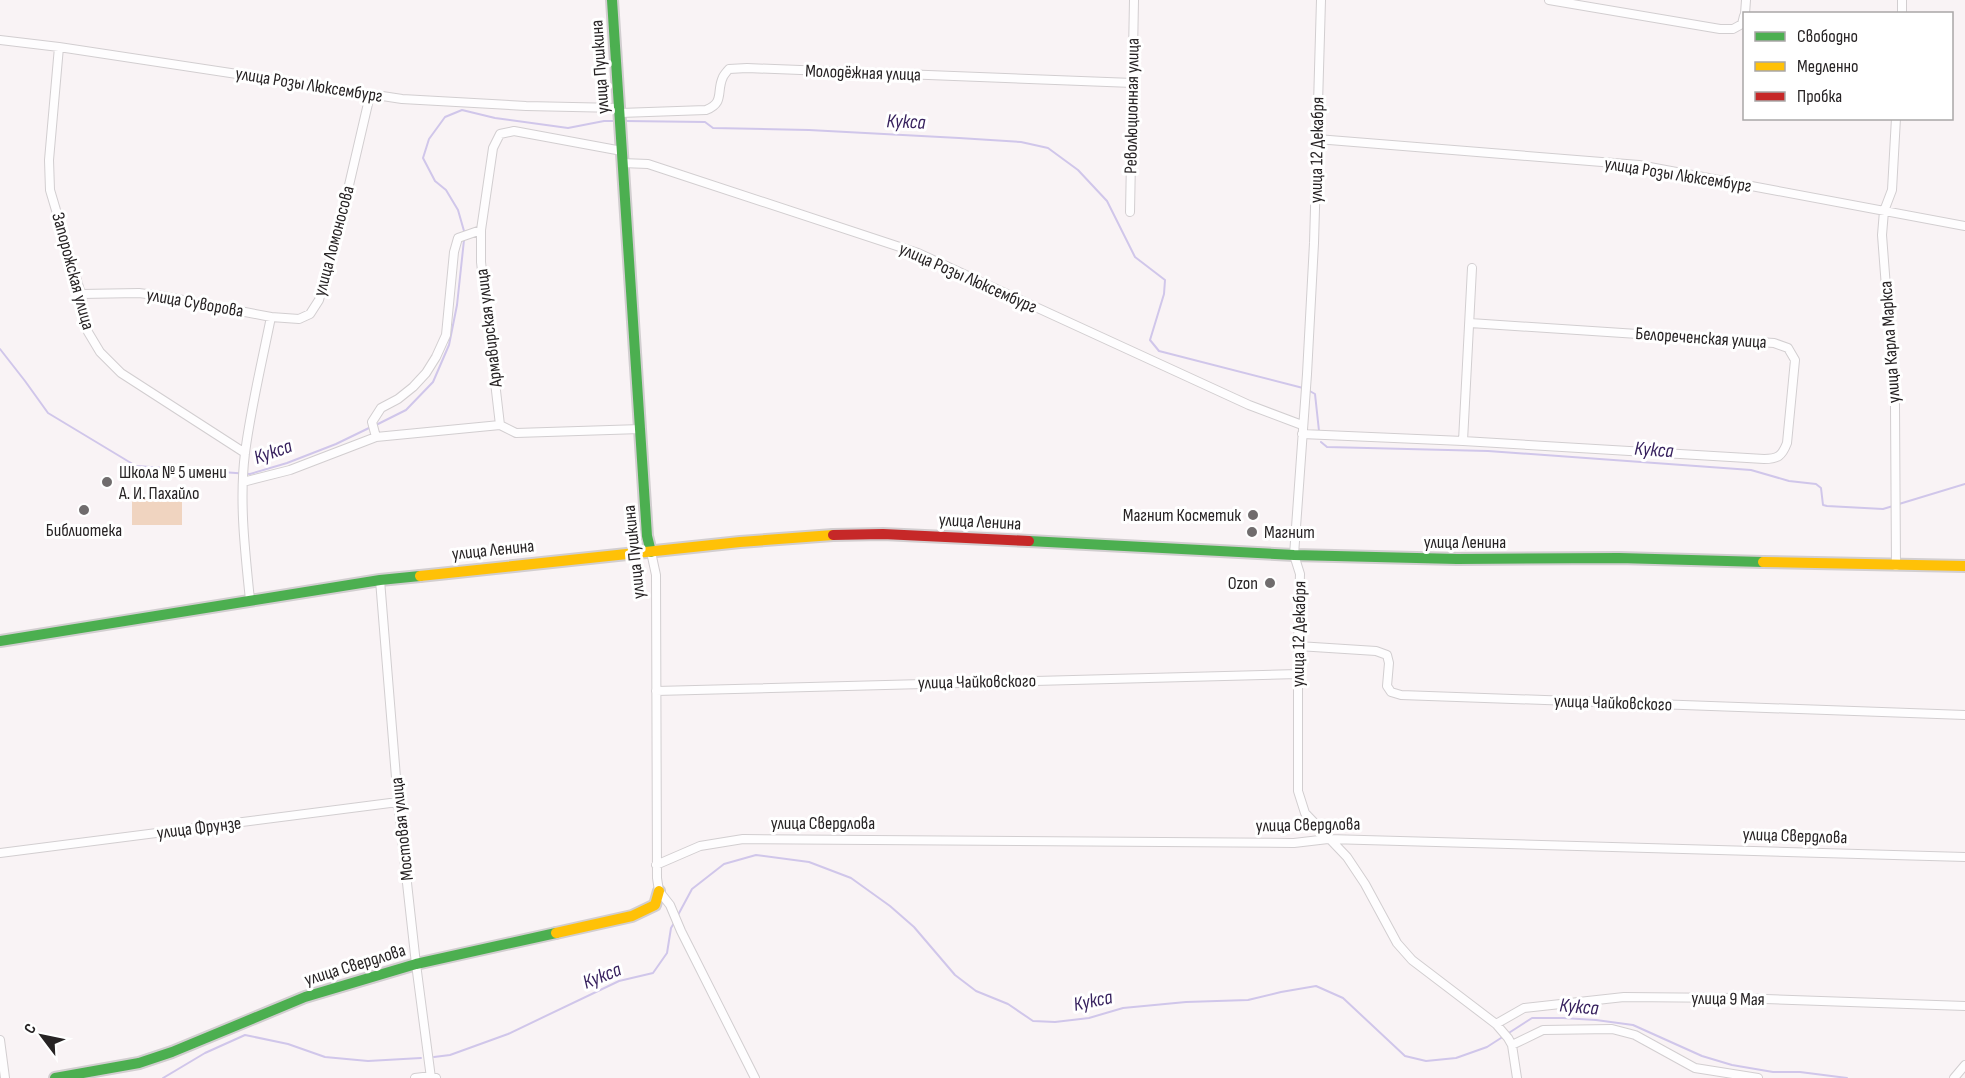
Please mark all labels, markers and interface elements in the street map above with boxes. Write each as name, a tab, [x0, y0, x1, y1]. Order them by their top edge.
legend	[1743, 12, 1953, 120]
street label: улица Пушкина	[586, 19, 614, 115]
text: Свободно	[1797, 26, 1858, 47]
street label: Революционная улица	[1120, 38, 1144, 174]
text: Медленно	[1797, 56, 1859, 77]
street label: Молодёжная улица	[805, 60, 921, 86]
street label: улица Розы Люксембург	[234, 63, 384, 107]
text: Пробка	[1797, 86, 1842, 107]
street label: улица 12 Декабря	[1306, 97, 1328, 203]
water label: Кукса	[886, 109, 926, 135]
street label: улица Розы Люксембург	[1603, 153, 1753, 197]
street label: улица Ломоносова	[309, 183, 359, 299]
street label: Запорожская улица	[47, 210, 99, 332]
street label: улица Розы Люксембург	[896, 238, 1040, 318]
street label: Армавирская улица	[471, 267, 507, 390]
street label: улица Карла Маркса	[1875, 280, 1905, 404]
street label: улица Суворова	[145, 284, 245, 322]
street label: Белореченская улица	[1635, 323, 1767, 353]
water label: Кукса	[250, 434, 296, 470]
water label: Кукса	[1634, 437, 1674, 463]
place label: Школа № 5 имени А. И. Пахайло	[118, 462, 227, 504]
marker: Школа № 5 имени А. И. Пахайло	[100, 475, 114, 489]
marker: Библиотека	[77, 503, 91, 517]
street label: улица Пушкина	[619, 504, 649, 600]
place label: Магнит Косметик	[1123, 505, 1241, 526]
marker: Магнит Косметик	[1246, 508, 1260, 522]
street label: улица Ленина	[938, 509, 1022, 535]
place label: Библиотека	[46, 520, 122, 541]
place label: Магнит	[1264, 522, 1315, 543]
marker: Магнит	[1245, 525, 1259, 539]
street label: улица Ленина	[1424, 532, 1506, 553]
street label: улица Ленина	[451, 535, 535, 565]
place label: Ozon	[1228, 573, 1258, 594]
marker: Ozon	[1263, 576, 1277, 590]
street label: улица 12 Декабря	[1288, 581, 1310, 687]
street label: улица Чайковского	[918, 670, 1036, 694]
street label: улица Чайковского	[1554, 690, 1672, 716]
street label: Мостовая улица	[386, 776, 418, 882]
street label: улица Фрунзе	[156, 812, 242, 844]
street label: улица Свердлова	[771, 813, 875, 834]
street label: улица Свердлова	[1256, 814, 1361, 836]
street label: улица Свердлова	[1742, 824, 1848, 848]
street label: улица Свердлова	[302, 940, 408, 990]
water label: Кукса	[579, 958, 625, 994]
water label: Кукса	[1071, 985, 1115, 1017]
street label: улица 9 Мая	[1691, 988, 1765, 1010]
water label: Кукса	[1558, 993, 1600, 1021]
north arrow	[12, 1006, 72, 1066]
text: С	[20, 1020, 41, 1037]

